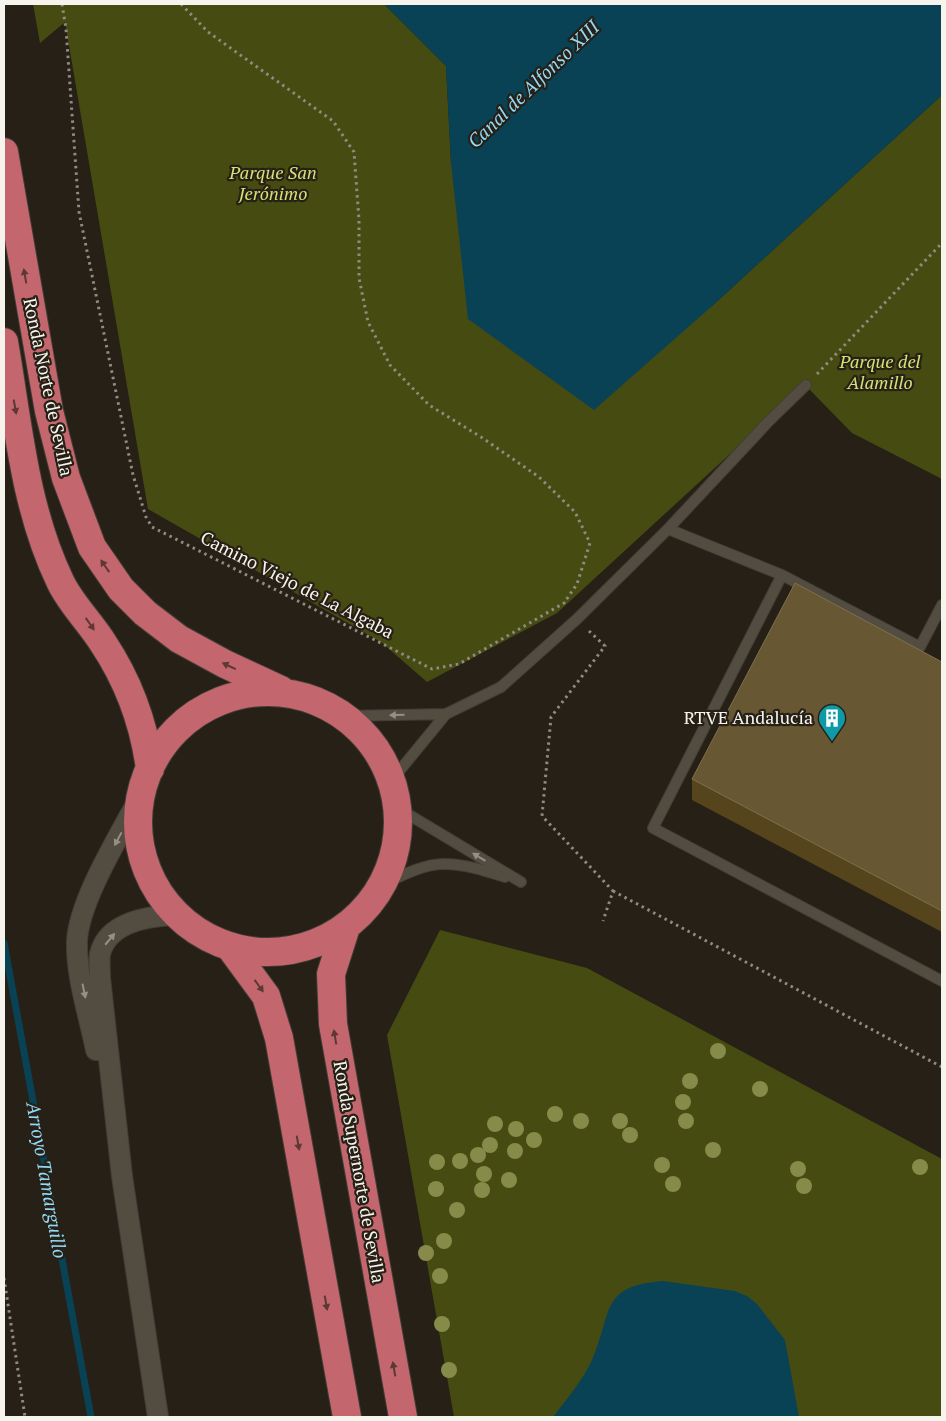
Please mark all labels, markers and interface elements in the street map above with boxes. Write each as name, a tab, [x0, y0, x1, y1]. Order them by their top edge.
water label: Canal de Alfonso XIII	[461, 13, 605, 153]
park label: Parque San Jerónimo	[228, 160, 317, 205]
one-way arrow	[21, 268, 29, 284]
street label: Ronda Norte de Sevilla	[18, 295, 80, 478]
park label: Parque del Alamillo	[838, 349, 921, 394]
one-way arrow	[11, 399, 19, 415]
street label: Camino Viejo de La Algaba	[197, 525, 398, 643]
one-way arrow	[100, 559, 110, 573]
one-way arrow	[84, 617, 95, 630]
one-way arrow	[222, 662, 237, 671]
building icon: RTVE Andalucía	[817, 703, 847, 742]
place label: RTVE Andalucía	[684, 705, 813, 729]
one-way arrow	[389, 711, 405, 719]
one-way arrow	[114, 832, 123, 845]
one-way arrow	[473, 852, 486, 861]
one-way arrow	[104, 933, 115, 946]
one-way arrow	[254, 979, 264, 993]
one-way arrow	[81, 984, 89, 1000]
one-way arrow	[331, 1029, 339, 1045]
street label: Ronda Supernorte de Sevilla	[329, 1059, 391, 1285]
water label: Arroyo Tamarguillo	[21, 1099, 74, 1260]
one-way arrow	[294, 1135, 302, 1151]
one-way arrow	[323, 1295, 331, 1311]
one-way arrow	[390, 1362, 398, 1377]

